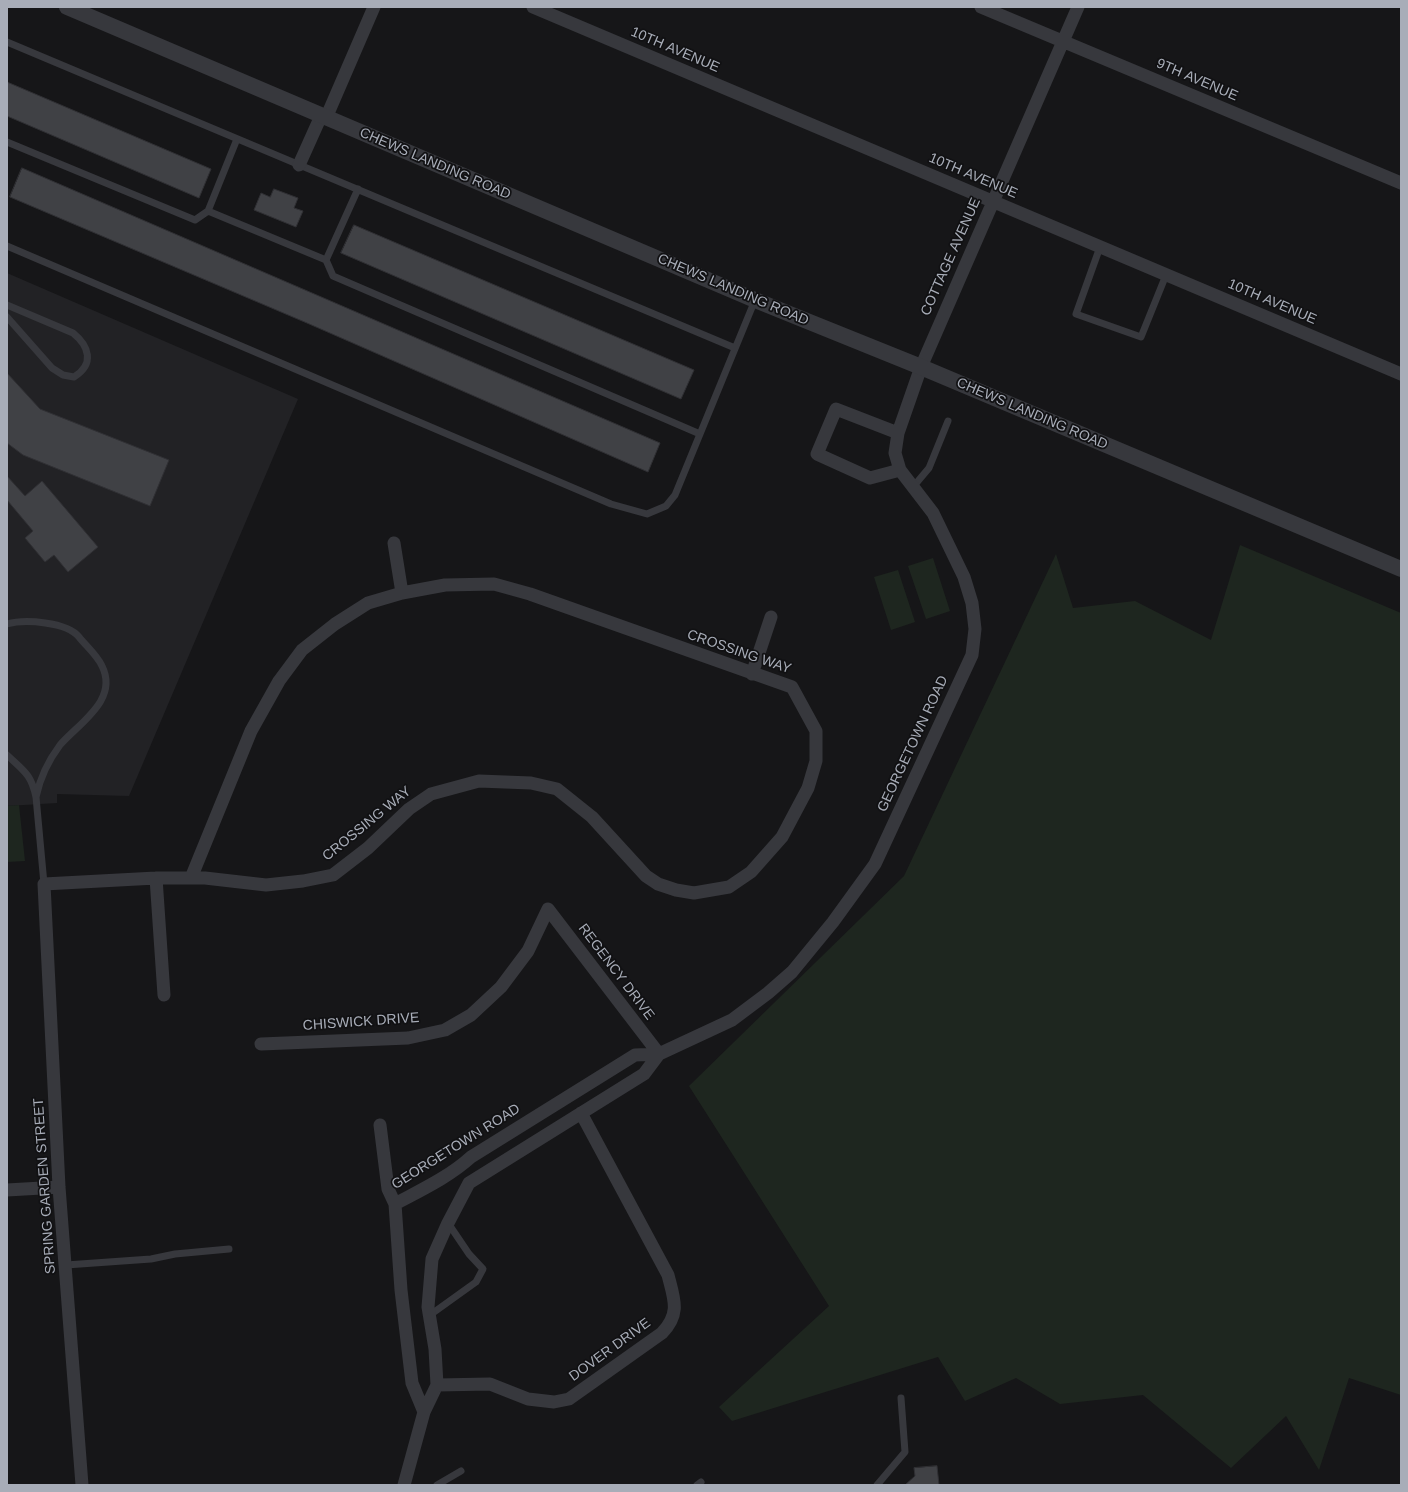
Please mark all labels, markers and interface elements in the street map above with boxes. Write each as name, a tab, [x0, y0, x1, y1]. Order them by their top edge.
street label: 10TH AVENUE	[628, 24, 722, 76]
street label: 9TH AVENUE	[1154, 55, 1240, 105]
street label: CHEWS LANDING ROAD	[357, 125, 513, 203]
street label: 10TH AVENUE	[926, 150, 1020, 202]
street label: COTTAGE AVENUE	[917, 196, 985, 318]
street label: CHEWS LANDING ROAD	[655, 251, 811, 329]
street label: 10TH AVENUE	[1225, 276, 1319, 328]
street label: CHEWS LANDING ROAD	[954, 375, 1110, 453]
street label: CROSSING WAY	[685, 626, 793, 678]
street label: GEORGETOWN ROAD	[874, 673, 952, 815]
street label: CROSSING WAY	[319, 783, 415, 865]
street label: REGENCY DRIVE	[574, 921, 658, 1023]
street label: CHISWICK DRIVE	[302, 1010, 420, 1034]
street label: SPRING GARDEN STREET	[30, 1097, 60, 1275]
street label: GEORGETOWN ROAD	[389, 1101, 523, 1193]
street label: DOVER DRIVE	[566, 1315, 654, 1385]

